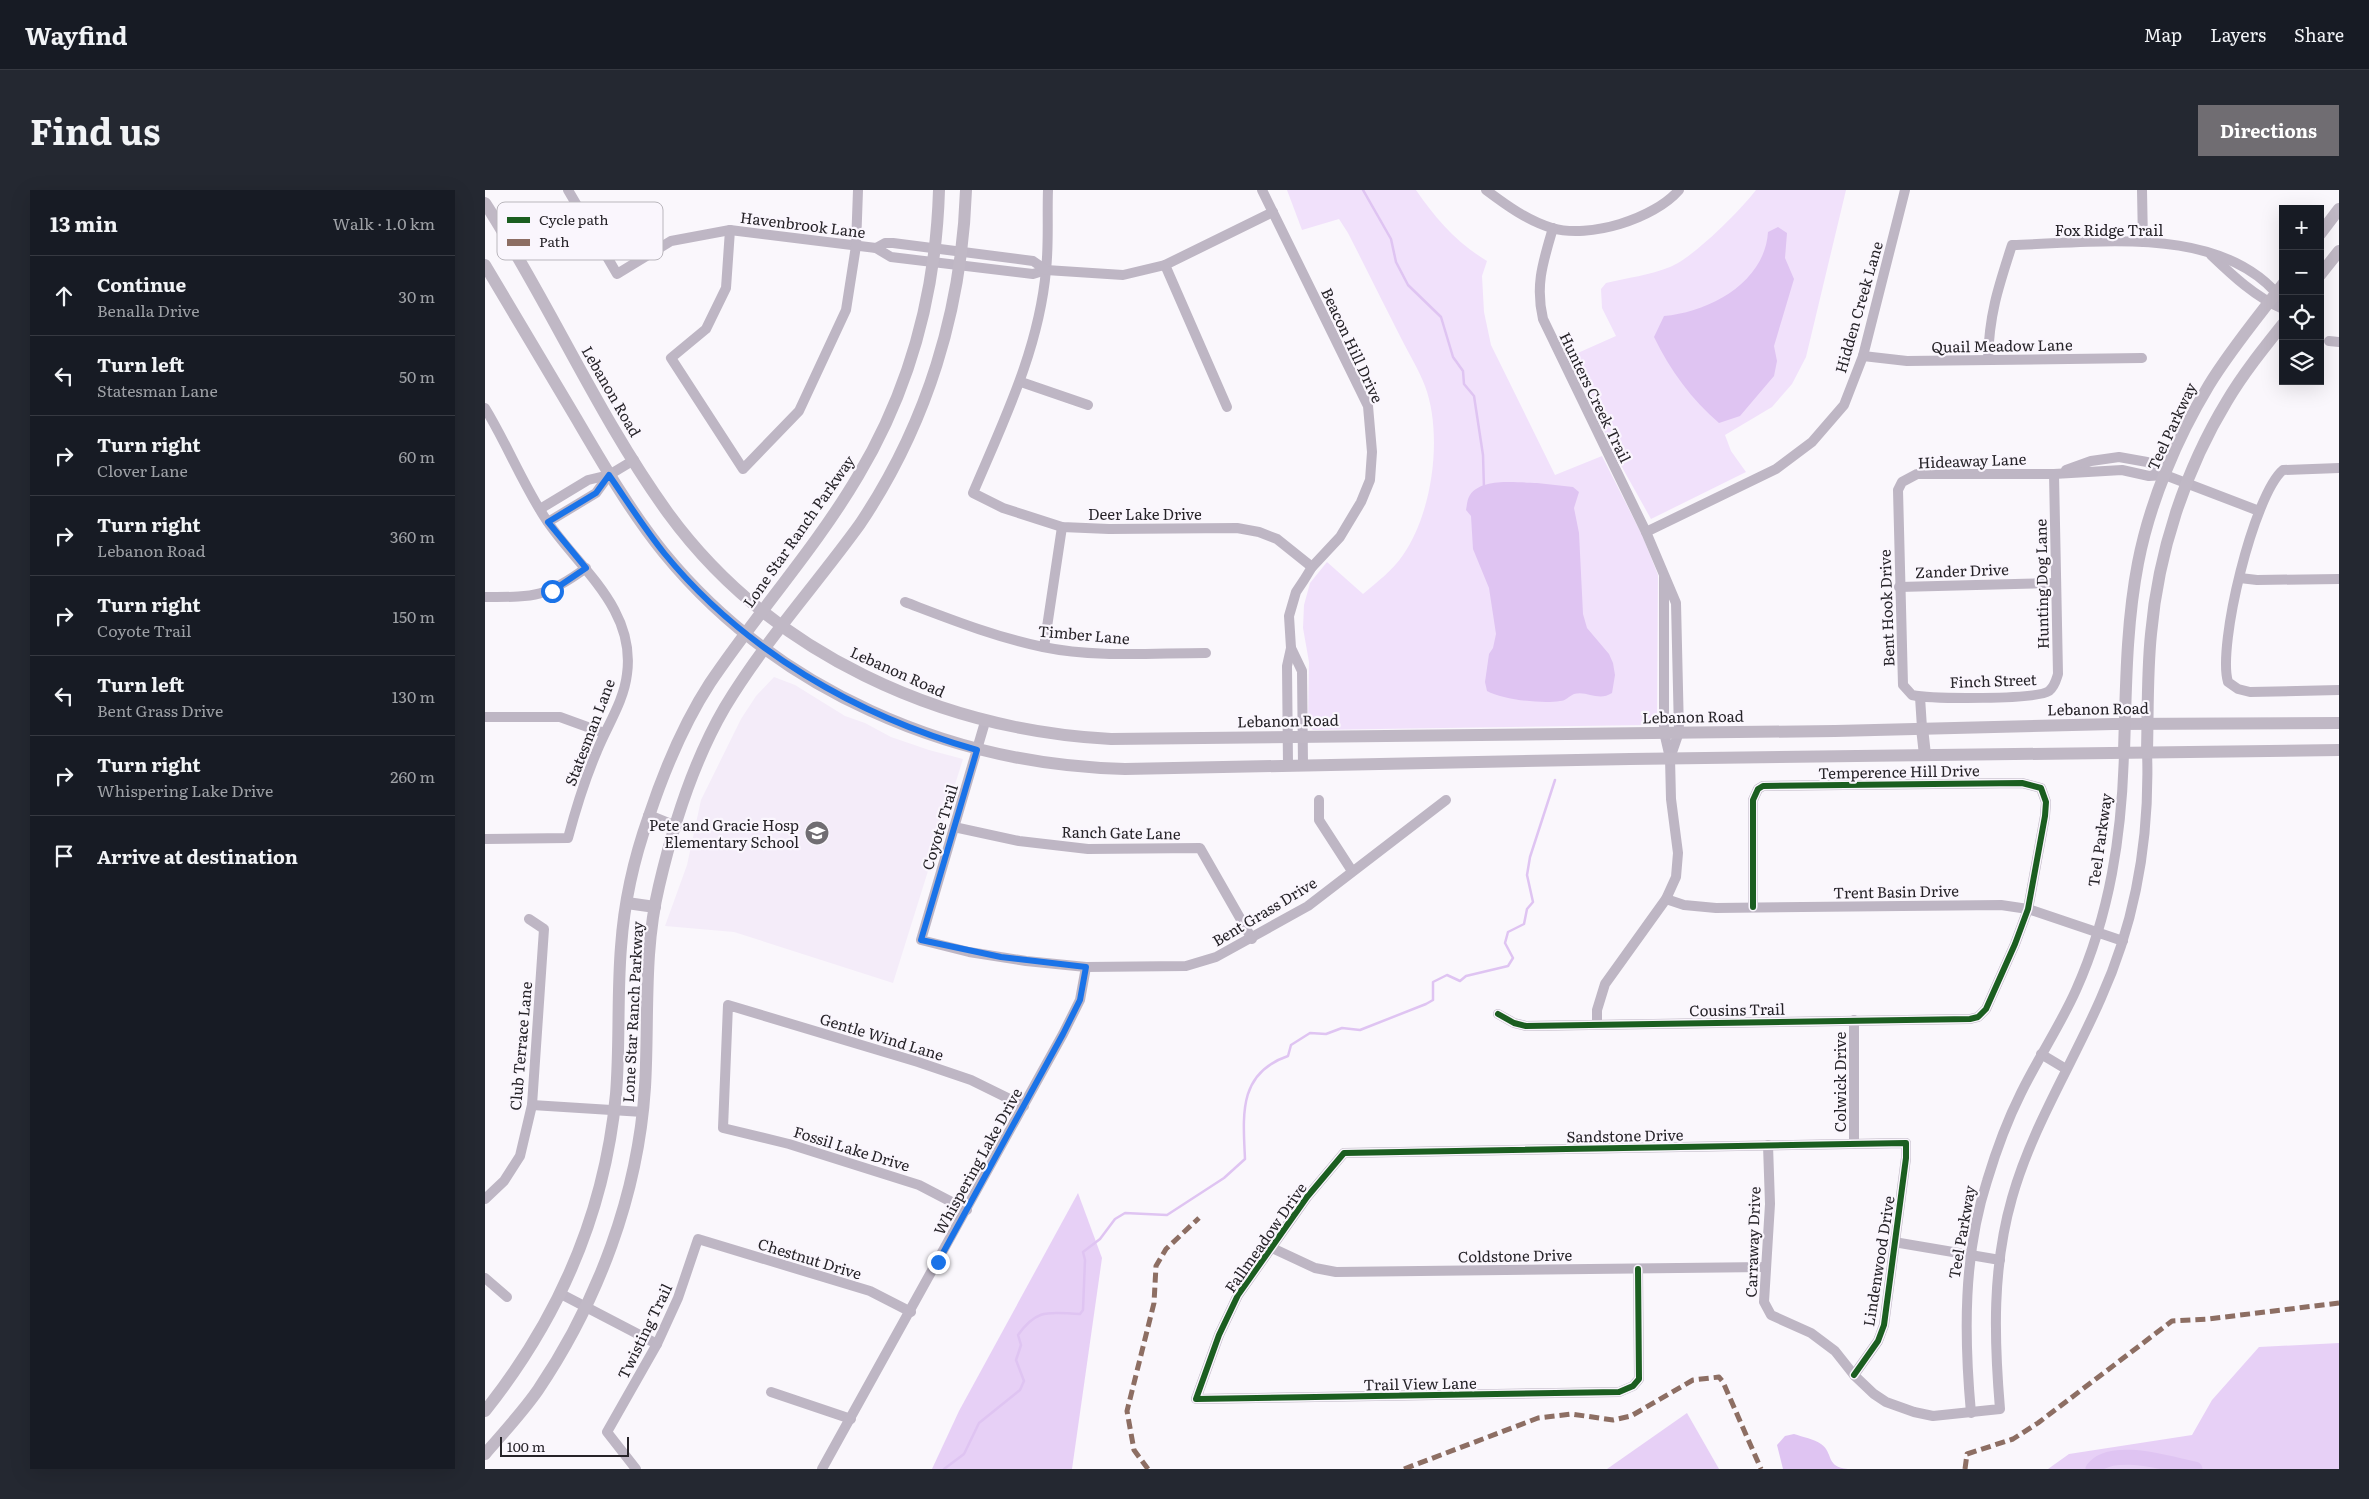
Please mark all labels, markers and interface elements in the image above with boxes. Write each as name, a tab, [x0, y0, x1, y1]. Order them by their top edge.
text: Wayfind	[25, 17, 128, 52]
text: Map	[2144, 21, 2182, 48]
text: Layers	[2210, 21, 2266, 48]
text: Share	[2294, 21, 2344, 48]
text: Find us	[30, 104, 160, 156]
button: Directions	[2198, 105, 2339, 156]
legend	[497, 202, 663, 260]
street label: Havenbrook Lane	[739, 205, 867, 243]
map controls	[2279, 205, 2324, 385]
button: +	[2279, 205, 2324, 250]
text: 13 min	[50, 207, 118, 238]
text: Cycle path	[539, 209, 608, 229]
text: Walk · 1.0 km	[333, 211, 435, 235]
street label: Fox Ridge Trail	[2055, 218, 2163, 241]
text: Path	[539, 231, 569, 251]
street label: Hidden Creek Lane	[1828, 238, 1888, 376]
button: −	[2279, 250, 2324, 295]
text: Continue	[97, 270, 186, 298]
icon: ahead	[50, 282, 78, 310]
text: 30 m	[398, 284, 435, 308]
street label: Beacon Hill Drive	[1316, 284, 1390, 407]
button: locate	[2279, 295, 2324, 340]
text: Benalla Drive	[97, 298, 200, 322]
street label: Hunters Creek Trail	[1554, 328, 1638, 466]
street label: Quail Meadow Lane	[1931, 332, 2073, 358]
button: layers	[2279, 340, 2324, 385]
street label: Lebanon Road	[577, 341, 647, 441]
text: Turn left	[97, 350, 184, 378]
icon: left	[50, 362, 78, 390]
text: 50 m	[399, 364, 435, 388]
text: Statesman Lane	[97, 378, 218, 402]
street label: Teel Parkway	[2141, 378, 2202, 474]
text: Turn right	[97, 430, 201, 458]
icon: right	[50, 442, 78, 470]
text: 60 m	[398, 444, 435, 468]
street label: Hideaway Lane	[1917, 447, 2027, 473]
street label: Lone Star Ranch Parkway	[736, 450, 860, 612]
text: Clover Lane	[97, 458, 188, 482]
street label: Deer Lake Drive	[1088, 502, 1202, 525]
text: Turn right	[97, 510, 201, 538]
street label: Hunting Dog Lane	[2028, 518, 2054, 649]
icon: right	[50, 522, 78, 550]
text: 360 m	[390, 524, 435, 548]
text: Lebanon Road	[97, 538, 206, 562]
street label: Bent Hook Drive	[1872, 549, 1900, 667]
street label: Zander Drive	[1915, 557, 2009, 583]
route start	[541, 580, 564, 603]
text: Turn right	[97, 590, 201, 618]
icon: right	[50, 602, 78, 630]
text: 150 m	[392, 604, 435, 628]
text: Coyote Trail	[97, 618, 191, 642]
street label: Timber Lane	[1037, 619, 1131, 649]
street label: Lebanon Road	[847, 640, 949, 702]
street label: Finch Street	[1949, 667, 2037, 693]
text: Turn left	[97, 670, 184, 698]
street label: Statesman Lane	[558, 675, 620, 789]
icon: left	[50, 682, 78, 710]
text: 130 m	[392, 684, 435, 708]
street label: Lebanon Road	[2047, 696, 2149, 720]
text: Bent Grass Drive	[97, 698, 223, 722]
street label: Lebanon Road	[1642, 704, 1744, 728]
street label: Lebanon Road	[1237, 708, 1339, 732]
text: Turn right	[97, 750, 201, 778]
street label: Temperence Hill Drive	[1818, 758, 1980, 784]
icon: right	[50, 762, 78, 790]
text: 260 m	[390, 764, 435, 788]
text: Whispering Lake Drive	[97, 778, 273, 802]
street label: Coyote Trail	[915, 781, 963, 873]
street label: Teel Parkway	[2081, 791, 2117, 888]
place label: Pete and Gracie Hosp Elementary School	[649, 813, 799, 853]
street label: Ranch Gate Lane	[1061, 819, 1181, 845]
school or university icon: Pete and Gracie Hosp Elementary School	[804, 820, 830, 846]
icon: arrive	[50, 842, 78, 870]
text: Arrive at destination	[97, 842, 298, 870]
street label: Bent Grass Drive	[1207, 871, 1321, 951]
street label: Trent Basin Drive	[1833, 878, 1959, 904]
street label: Lone Star Ranch Parkway	[616, 920, 648, 1103]
street label: Club Terrace Lane	[503, 980, 537, 1112]
street label: Cousins Trail	[1689, 997, 1785, 1021]
street label: Gentle Wind Lane	[817, 1006, 947, 1066]
street label: Colwick Drive	[1828, 1031, 1851, 1132]
street label: Whispering Lake Drive	[927, 1083, 1027, 1239]
street label: Fossil Lake Drive	[791, 1119, 913, 1177]
street label: Sandstone Drive	[1566, 1122, 1684, 1148]
street label: Fallmeadow Drive	[1218, 1177, 1312, 1297]
street label: Teel Parkway	[1941, 1183, 1981, 1281]
street label: Carraway Drive	[1739, 1186, 1765, 1298]
street label: Lindenwood Drive	[1856, 1194, 1900, 1328]
street label: Chestnut Drive	[755, 1231, 865, 1285]
street label: Coldstone Drive	[1458, 1242, 1573, 1267]
route end	[927, 1251, 950, 1274]
street label: Twisting Trail	[611, 1279, 677, 1383]
street label: Trail View Lane	[1363, 1371, 1477, 1395]
scale bar	[500, 1434, 629, 1457]
text: 100 m	[507, 1436, 545, 1456]

